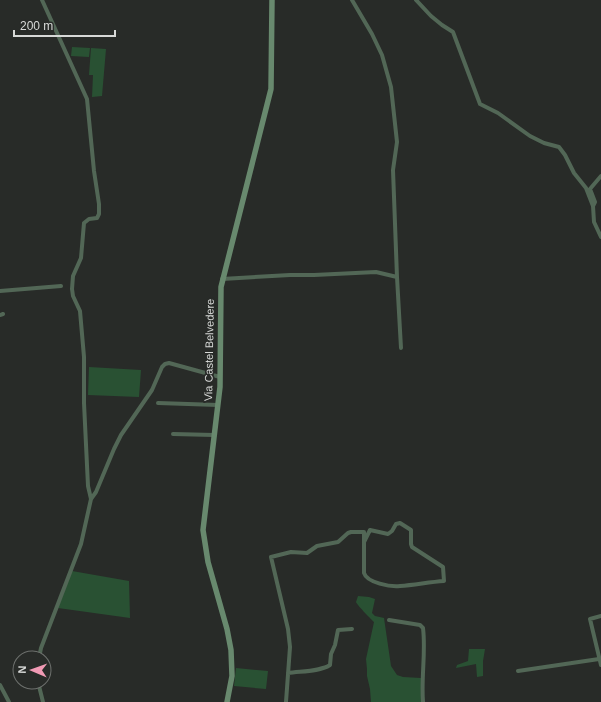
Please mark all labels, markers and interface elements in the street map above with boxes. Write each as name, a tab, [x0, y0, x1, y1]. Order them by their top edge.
scale bar	[14, 12, 115, 38]
text: 200 m	[20, 19, 53, 33]
street label: Via Castel Belvedere	[202, 299, 216, 401]
north arrow	[12, 650, 52, 690]
text: N	[16, 665, 28, 674]

